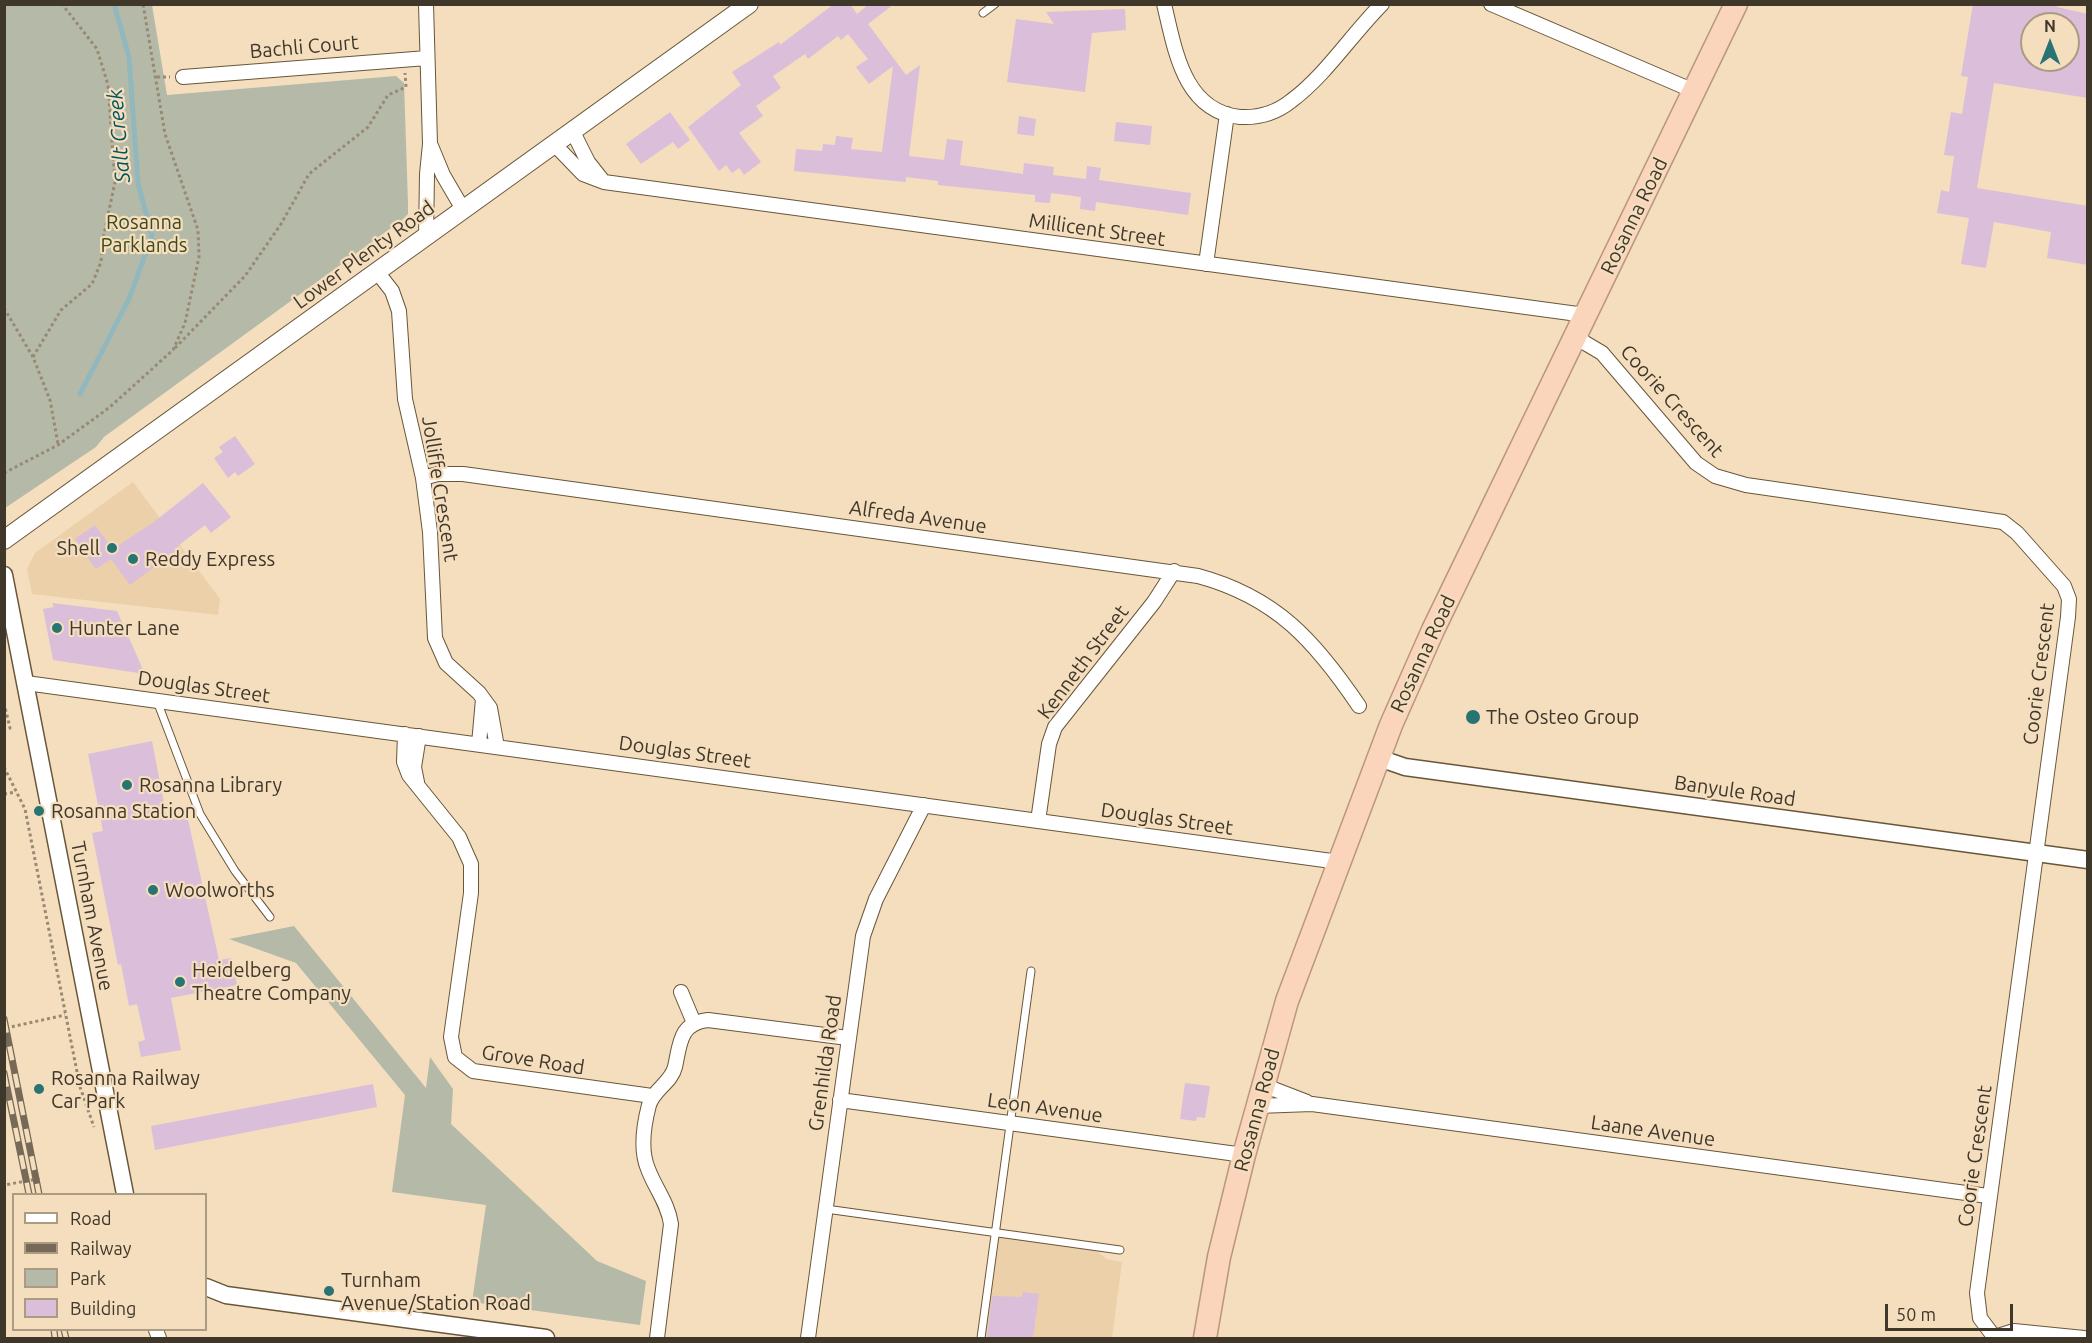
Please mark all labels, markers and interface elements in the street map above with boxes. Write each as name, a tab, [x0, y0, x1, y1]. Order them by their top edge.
north arrow	[2020, 12, 2080, 72]
text: N	[2044, 17, 2056, 35]
street label: Bachli Court	[249, 30, 359, 64]
water label: Salt Creek	[102, 88, 136, 184]
street label: Rosanna Road	[1595, 154, 1673, 278]
street label: Lower Plenty Road	[289, 196, 439, 314]
street label: Millicent Street	[1027, 209, 1167, 251]
park label: Rosanna Parklands	[100, 210, 188, 257]
street label: Coorie Crescent	[1615, 340, 1729, 462]
street label: Jolliffe Crescent	[417, 415, 463, 563]
street label: Alfreda Avenue	[848, 495, 988, 539]
place label: Shell	[57, 536, 100, 560]
marker: Shell	[105, 541, 119, 555]
place label: Reddy Express	[145, 547, 275, 571]
marker: Reddy Express	[126, 552, 140, 566]
street label: Rosanna Road	[1385, 591, 1461, 717]
street label: Kenneth Street	[1032, 600, 1134, 724]
street label: Coorie Crescent	[2018, 602, 2060, 746]
place label: Hunter Lane	[69, 616, 180, 640]
marker: Hunter Lane	[50, 621, 64, 635]
street label: Douglas Street	[136, 666, 272, 708]
place label: The Osteo Group	[1486, 705, 1639, 729]
marker: The Osteo Group	[1464, 708, 1482, 726]
street label: Douglas Street	[617, 731, 753, 773]
street label: Banyule Road	[1673, 771, 1797, 811]
place label: Rosanna Library	[139, 773, 282, 797]
marker: Rosanna Library	[120, 778, 134, 792]
street label: Douglas Street	[1099, 798, 1235, 840]
place label: Rosanna Station	[51, 799, 196, 823]
marker: Rosanna Station	[32, 804, 46, 818]
street label: Turnham Avenue	[66, 839, 118, 993]
place label: Woolworths	[165, 878, 275, 902]
marker: Woolworths	[146, 883, 160, 897]
place label: Heidelberg Theatre Company	[192, 958, 351, 1005]
marker: Heidelberg Theatre Company	[173, 975, 187, 989]
street label: Grenhilda Road	[804, 993, 846, 1133]
street label: Grove Road	[480, 1040, 586, 1080]
street label: Rosanna Road	[1229, 1046, 1285, 1174]
place label: Rosanna Railway Car Park	[51, 1066, 200, 1113]
marker: Rosanna Railway Car Park	[32, 1082, 46, 1096]
street label: Coorie Crescent	[1953, 1084, 1997, 1228]
street label: Leon Avenue	[986, 1088, 1104, 1128]
street label: Laane Avenue	[1589, 1110, 1717, 1152]
legend	[12, 1193, 207, 1331]
text: Road	[70, 1208, 112, 1228]
text: Railway	[70, 1238, 131, 1258]
text: Park	[70, 1268, 106, 1288]
place label: Turnham Avenue/Station Road	[341, 1268, 531, 1315]
marker: Turnham Avenue/Station Road	[322, 1284, 336, 1298]
scale bar	[1888, 1292, 2016, 1330]
text: Building	[70, 1298, 136, 1318]
text: 50 m	[1896, 1304, 1936, 1324]

